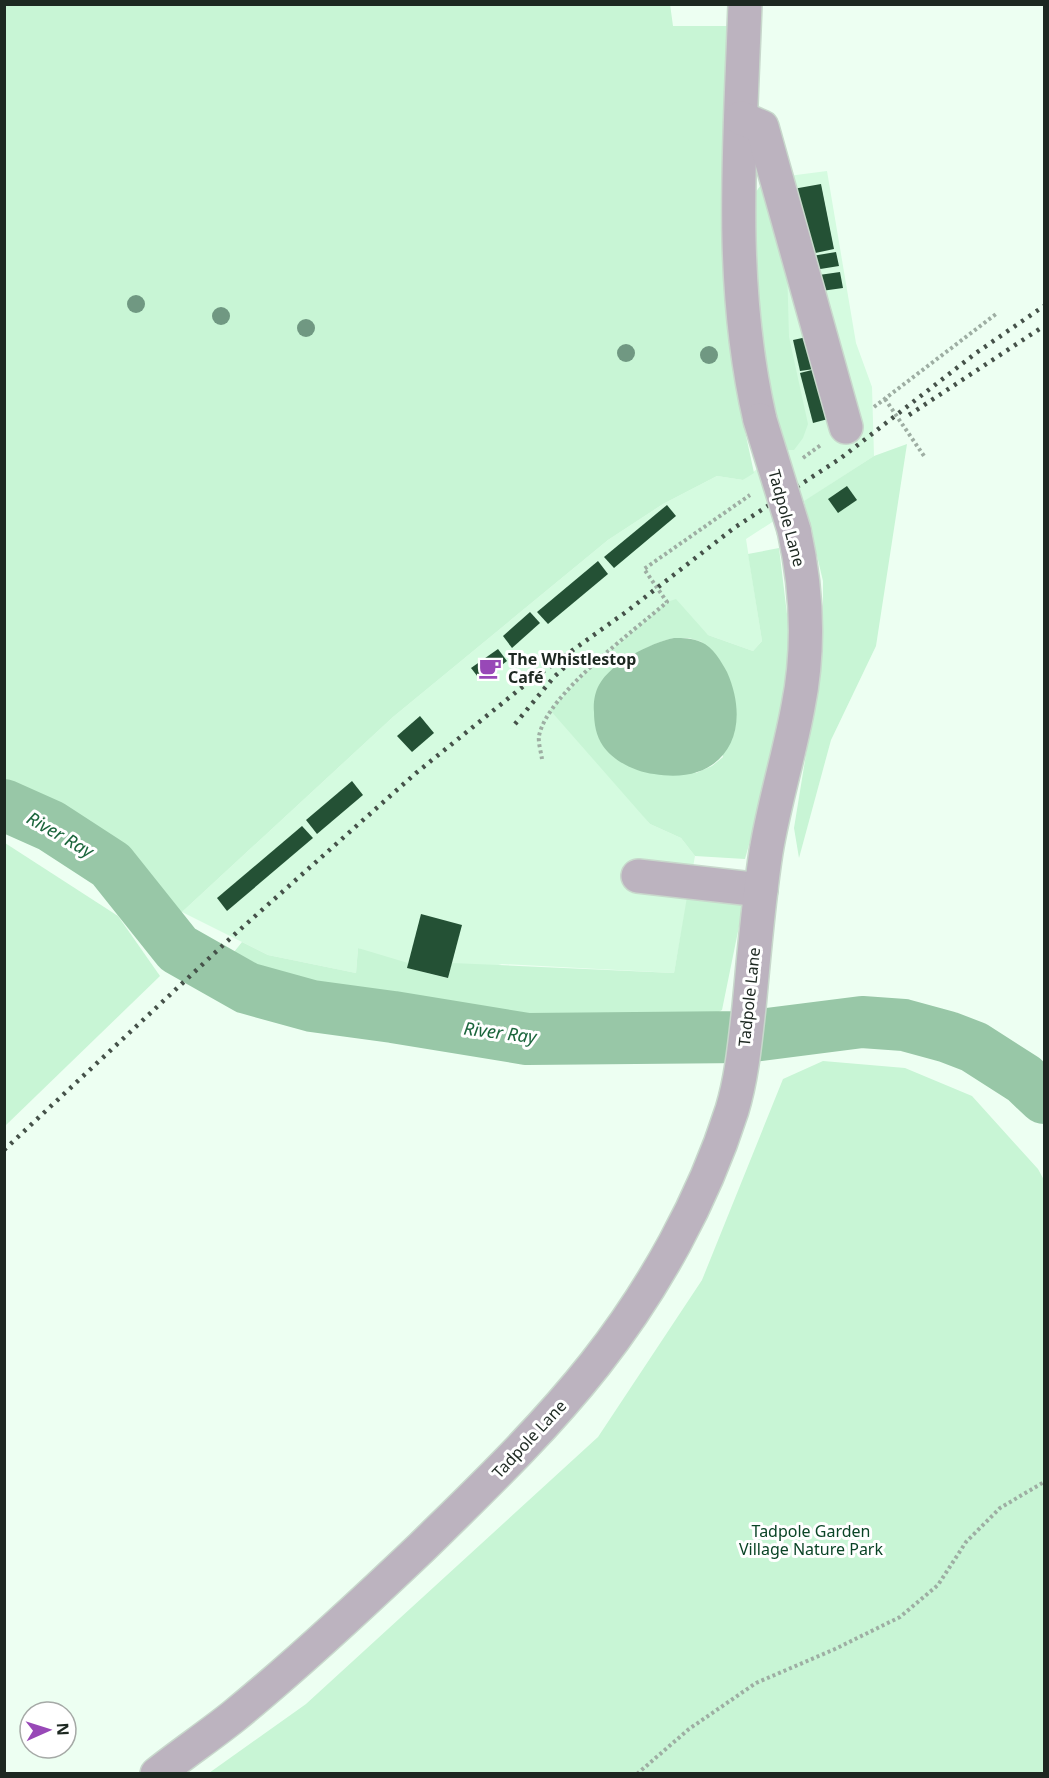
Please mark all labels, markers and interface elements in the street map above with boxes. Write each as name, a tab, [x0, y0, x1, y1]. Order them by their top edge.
street label: Tadpole Lane	[763, 467, 811, 569]
place label: The Whistlestop Café	[508, 648, 636, 688]
cafe icon: The Whistlestop Café	[477, 655, 503, 681]
water label: River Ray	[23, 805, 100, 864]
street label: Tadpole Lane	[733, 946, 765, 1048]
water label: River Ray	[462, 1016, 539, 1049]
street label: Tadpole Lane	[487, 1395, 571, 1483]
park label: Tadpole Garden Village Nature Park	[739, 1520, 883, 1560]
north arrow	[18, 1700, 78, 1760]
text: N	[52, 1722, 74, 1736]

